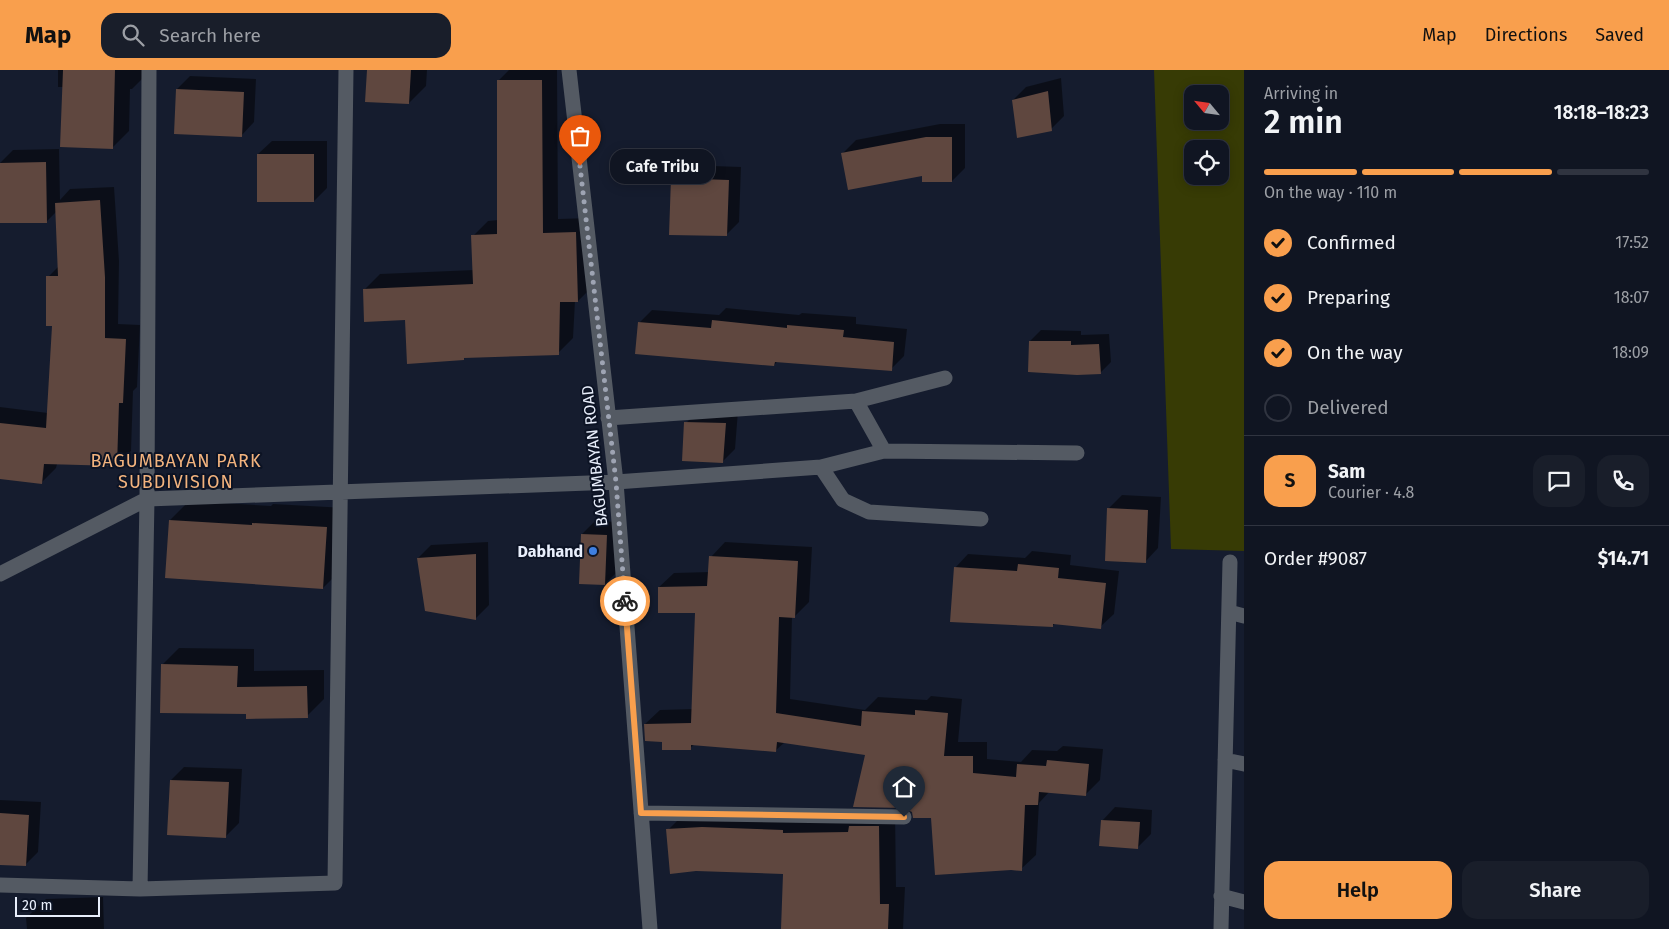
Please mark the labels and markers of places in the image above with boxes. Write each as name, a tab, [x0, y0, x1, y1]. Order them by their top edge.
pin	[559, 115, 601, 166]
callout: Cafe Tribu	[610, 148, 715, 184]
place label: Dabhand	[518, 542, 583, 561]
marker: Dabhand	[587, 545, 599, 557]
pin	[883, 766, 925, 817]

